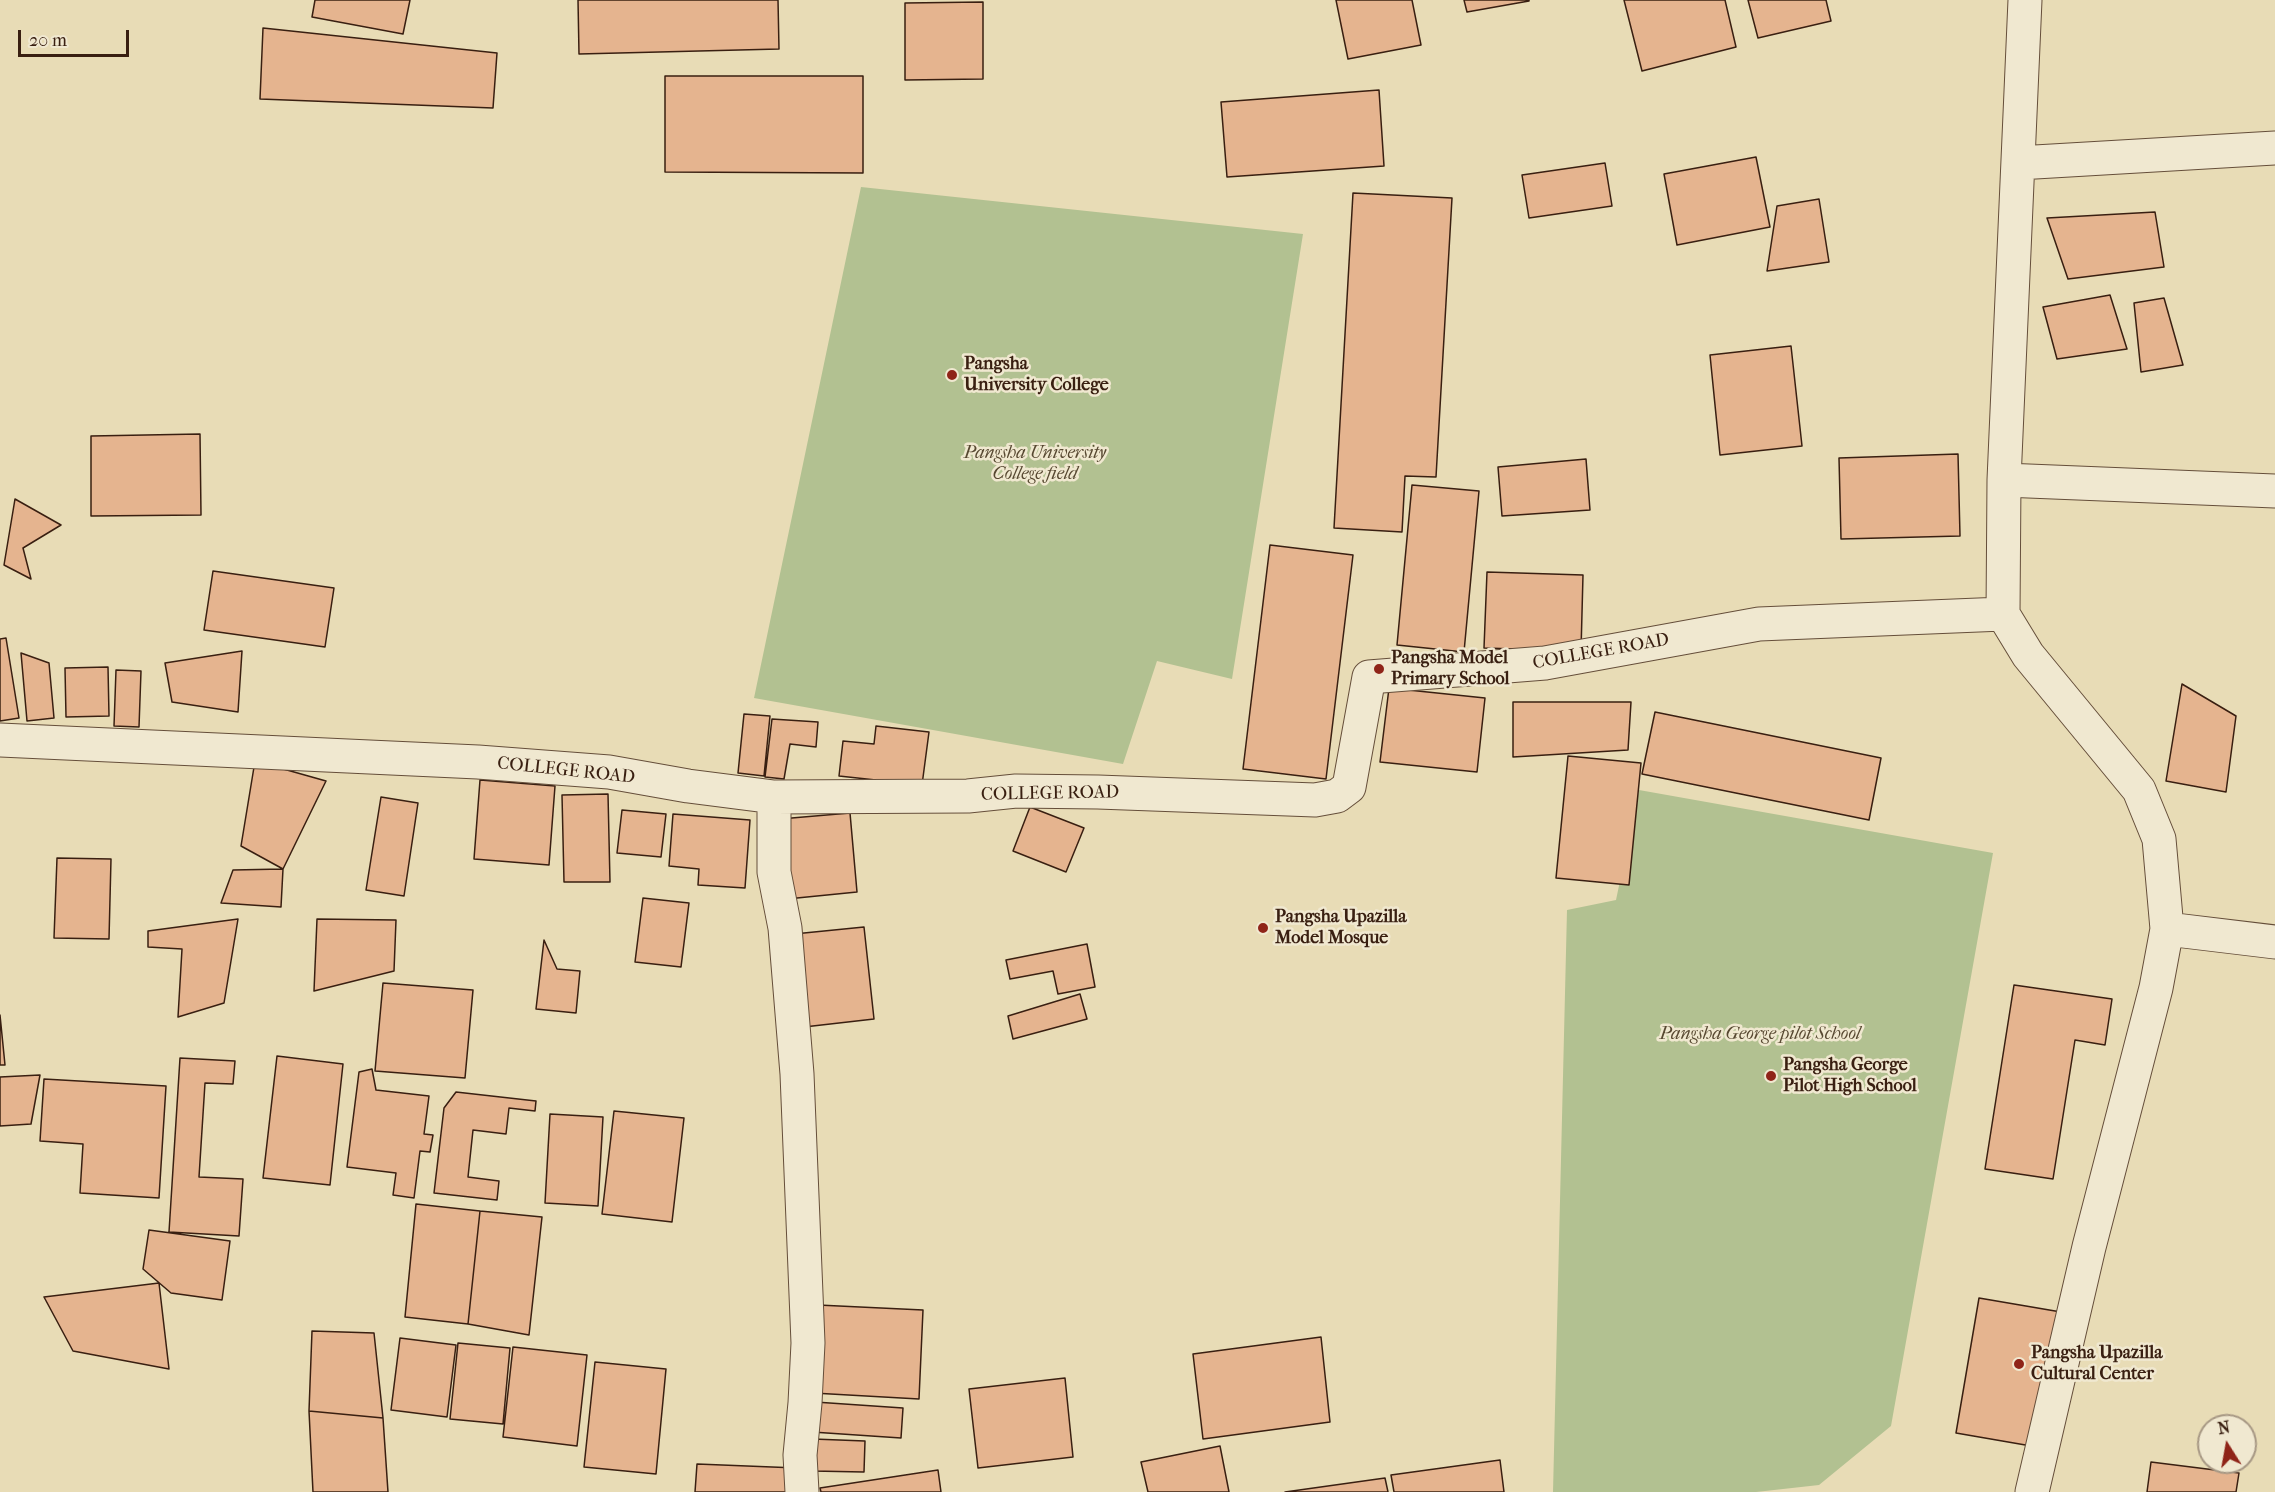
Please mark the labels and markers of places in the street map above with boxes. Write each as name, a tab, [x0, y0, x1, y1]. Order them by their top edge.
place label: Pangsha University College	[964, 354, 1109, 397]
marker: Pangsha University College	[945, 368, 959, 382]
place label: Pangsha Model Primary School	[1391, 648, 1509, 690]
marker: Pangsha Model Primary School	[1372, 662, 1386, 676]
place label: Pangsha Upazilla Model Mosque	[1275, 907, 1407, 950]
marker: Pangsha Upazilla Model Mosque	[1256, 921, 1270, 935]
place label: Pangsha George Pilot High School	[1783, 1055, 1917, 1098]
marker: Pangsha George Pilot High School	[1764, 1069, 1778, 1083]
place label: Pangsha Upazilla Cultural Center	[2031, 1343, 2163, 1386]
marker: Pangsha Upazilla Cultural Center	[2012, 1357, 2026, 1371]

